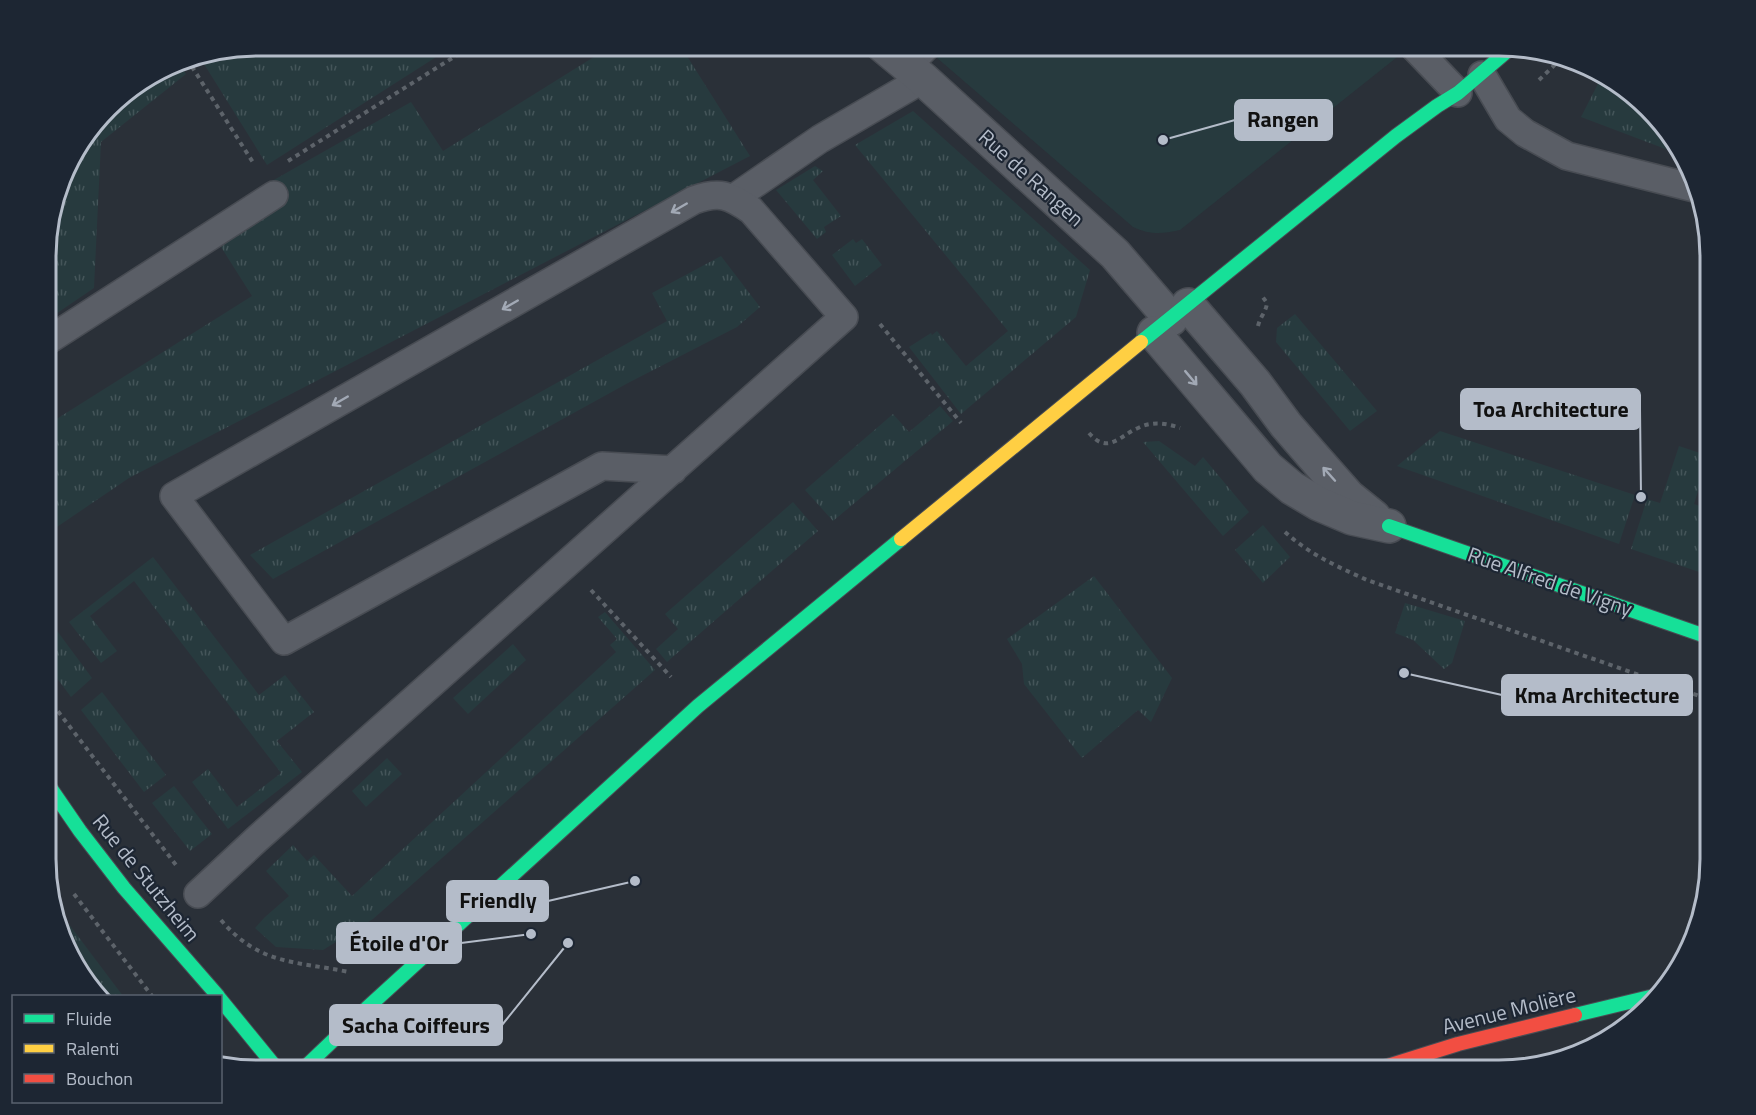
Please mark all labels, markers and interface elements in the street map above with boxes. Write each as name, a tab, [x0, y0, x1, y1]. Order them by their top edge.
callout: Rangen	[1235, 100, 1332, 140]
text: Rangen	[1247, 102, 1319, 136]
street label: Rue de Rangen	[972, 121, 1092, 234]
one-way arrow	[671, 202, 688, 214]
one-way arrow	[502, 299, 519, 311]
one-way arrow	[1184, 370, 1198, 385]
callout: Toa Architecture	[1461, 389, 1640, 429]
text: Toa Architecture	[1473, 392, 1629, 426]
one-way arrow	[332, 395, 349, 407]
one-way arrow	[1322, 467, 1336, 482]
street label: Rue Alfred de Vigny	[1464, 538, 1637, 624]
callout: Kma Architecture	[1502, 675, 1692, 715]
text: Kma Architecture	[1514, 678, 1680, 712]
street label: Rue de Stutzheim	[85, 807, 208, 948]
callout: Friendly	[447, 881, 548, 921]
text: Friendly	[459, 883, 537, 917]
callout: Étoile d'Or	[337, 923, 461, 963]
text: Étoile d'Or	[349, 926, 449, 960]
street label: Avenue Molière	[1439, 978, 1579, 1042]
legend	[12, 995, 222, 1103]
text: Fluide	[66, 1005, 112, 1032]
callout: Sacha Coiffeurs	[330, 1005, 502, 1045]
text: Sacha Coiffeurs	[342, 1008, 490, 1042]
text: Ralenti	[66, 1035, 119, 1062]
text: Bouchon	[66, 1065, 133, 1092]

